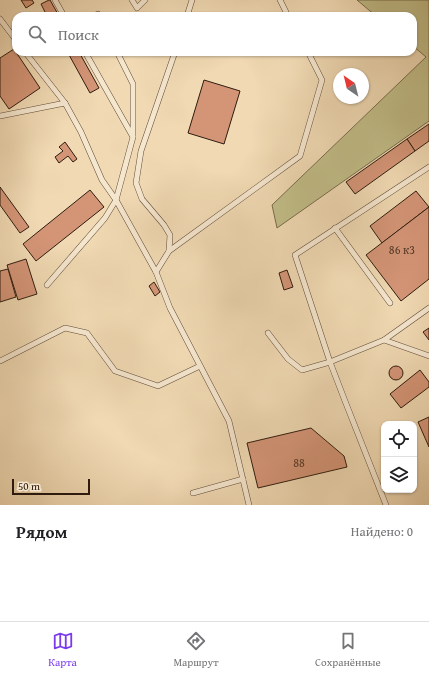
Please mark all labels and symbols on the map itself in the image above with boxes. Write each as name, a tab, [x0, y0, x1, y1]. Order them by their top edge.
north arrow	[333, 68, 369, 104]
house number: 86 к3	[389, 241, 415, 258]
house number: 88	[293, 454, 305, 471]
scale bar	[12, 477, 90, 496]

